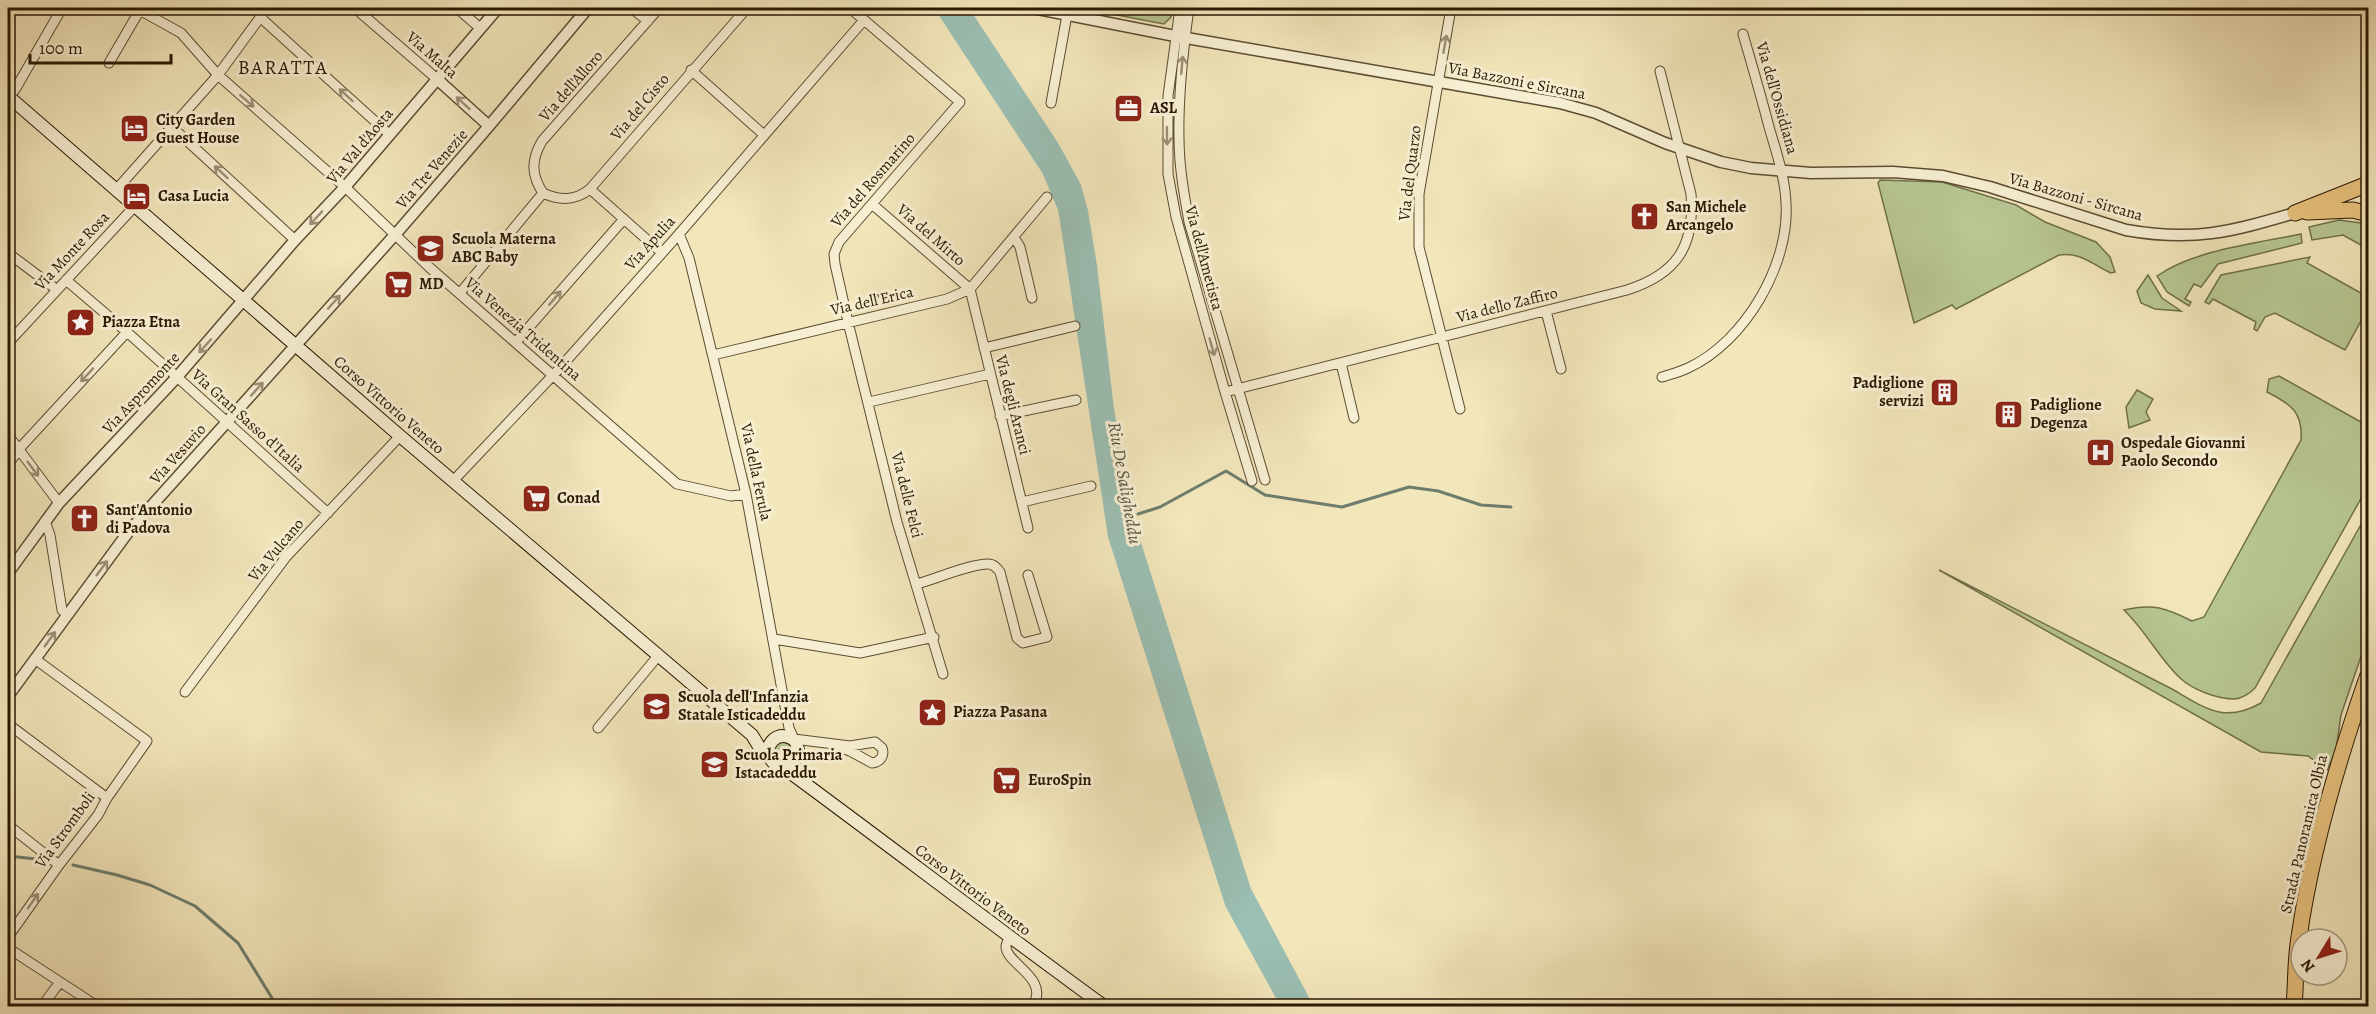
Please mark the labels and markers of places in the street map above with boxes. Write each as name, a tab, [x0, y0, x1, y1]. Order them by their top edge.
office icon: ASL	[1113, 92, 1145, 124]
place label: ASL	[1149, 97, 1178, 119]
place label: City Garden Guest House	[156, 109, 240, 149]
hotel icon: City Garden Guest House	[119, 113, 151, 145]
hotel icon: Casa Lucia	[121, 180, 153, 212]
place label: Casa Lucia	[158, 185, 229, 207]
place label: San Michele Arcangelo	[1665, 196, 1746, 236]
church icon: San Michele Arcangelo	[1629, 200, 1661, 232]
place label: Scuola Materna ABC Baby	[451, 228, 556, 268]
school or university icon: Scuola Materna ABC Baby	[415, 232, 447, 264]
supermarket icon: MD	[382, 268, 414, 300]
place label: MD	[419, 273, 444, 295]
place icon: Piazza Etna	[65, 306, 97, 338]
place label: Piazza Etna	[102, 311, 181, 333]
place label: Padiglione servizi	[1852, 372, 1924, 412]
building icon: Padiglione servizi	[1929, 376, 1961, 408]
place label: Padiglione Degenza	[2030, 394, 2102, 434]
building icon: Padiglione Degenza	[1993, 398, 2025, 430]
place label: Ospedale Giovanni Paolo Secondo	[2121, 432, 2246, 472]
hospital icon: Ospedale Giovanni Paolo Secondo	[2084, 436, 2116, 468]
supermarket icon: Conad	[520, 482, 552, 514]
place label: Conad	[557, 487, 601, 509]
place label: Sant'Antonio di Padova	[106, 499, 193, 539]
church icon: Sant'Antonio di Padova	[69, 503, 101, 535]
place label: Scuola dell'Infanzia Statale Isticadeddu	[678, 686, 809, 726]
school or university icon: Scuola dell'Infanzia Statale Isticadeddu	[641, 690, 673, 722]
place icon: Piazza Pasana	[916, 696, 948, 728]
place label: Piazza Pasana	[953, 701, 1048, 723]
place label: Scuola Primaria Istacadeddu	[735, 744, 843, 784]
school or university icon: Scuola Primaria Istacadeddu	[698, 748, 730, 780]
supermarket icon: EuroSpin	[991, 764, 1023, 796]
place label: EuroSpin	[1028, 769, 1092, 791]

